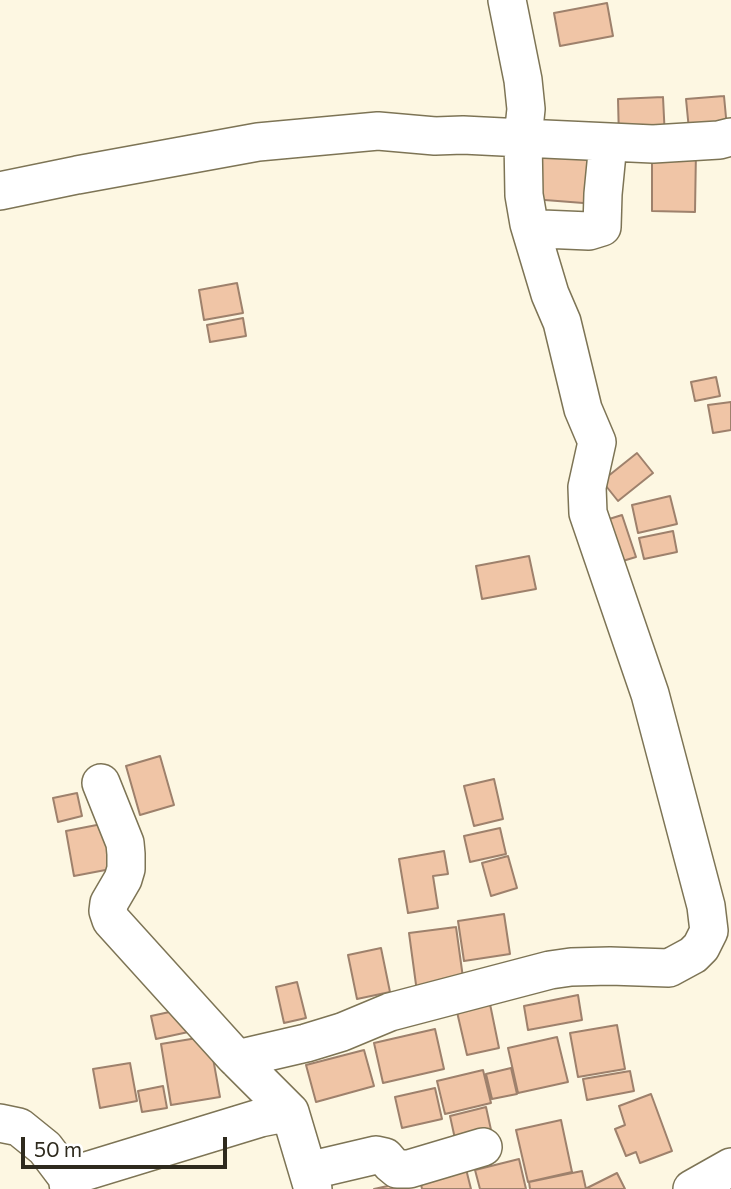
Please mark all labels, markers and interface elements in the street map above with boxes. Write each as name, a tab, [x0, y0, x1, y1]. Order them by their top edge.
scale bar	[24, 1122, 231, 1166]
text: 50 m	[34, 1136, 82, 1161]

